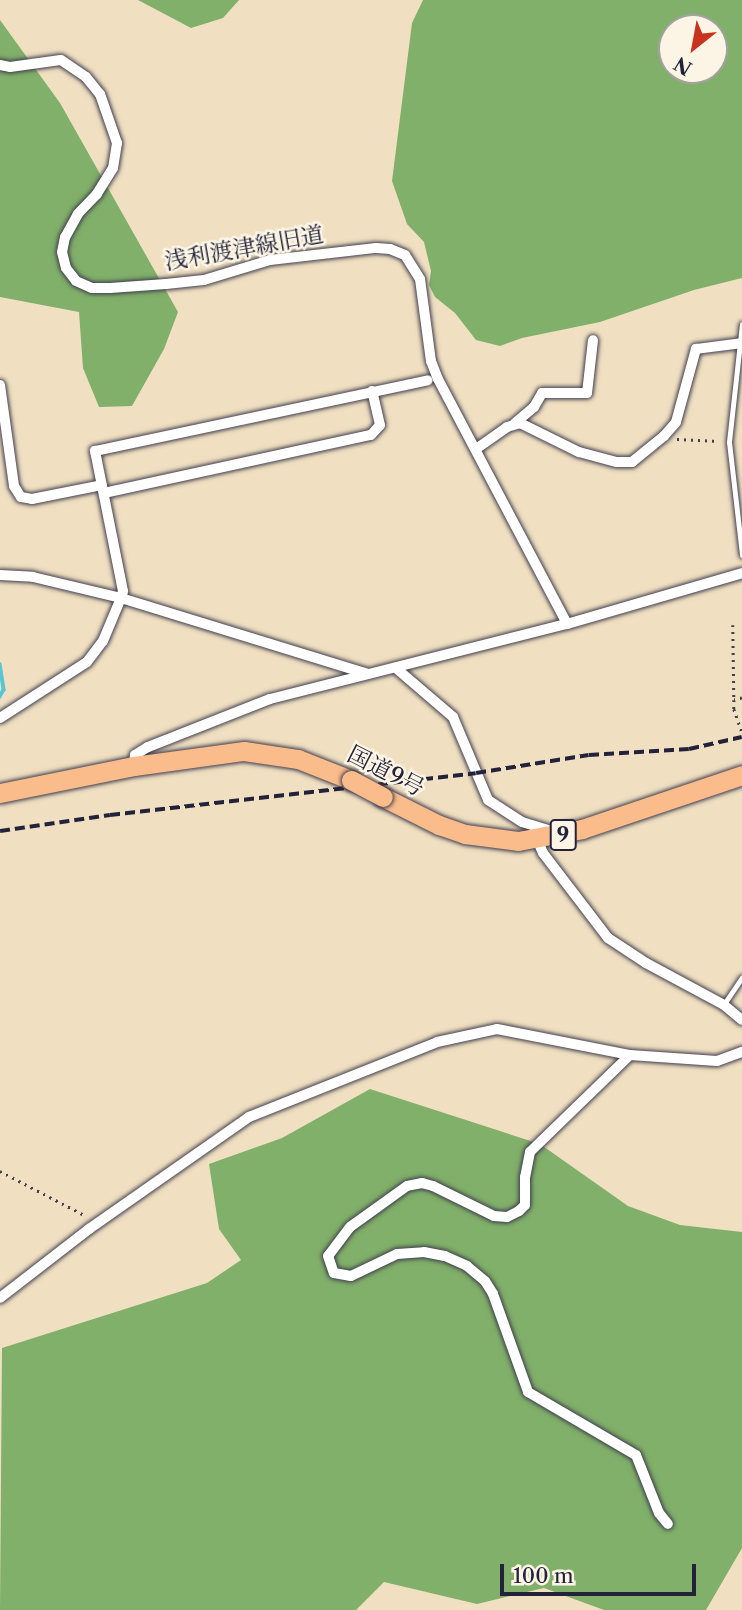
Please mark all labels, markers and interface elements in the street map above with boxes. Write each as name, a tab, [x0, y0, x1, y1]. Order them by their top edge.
north arrow	[658, 14, 728, 84]
text: N	[670, 52, 696, 80]
street label: 浅利渡津線旧道	[162, 220, 326, 276]
street label: 国道9号	[343, 740, 429, 802]
road number: 9	[549, 818, 577, 852]
scale bar	[504, 1550, 700, 1594]
text: 100 m	[513, 1563, 574, 1588]

